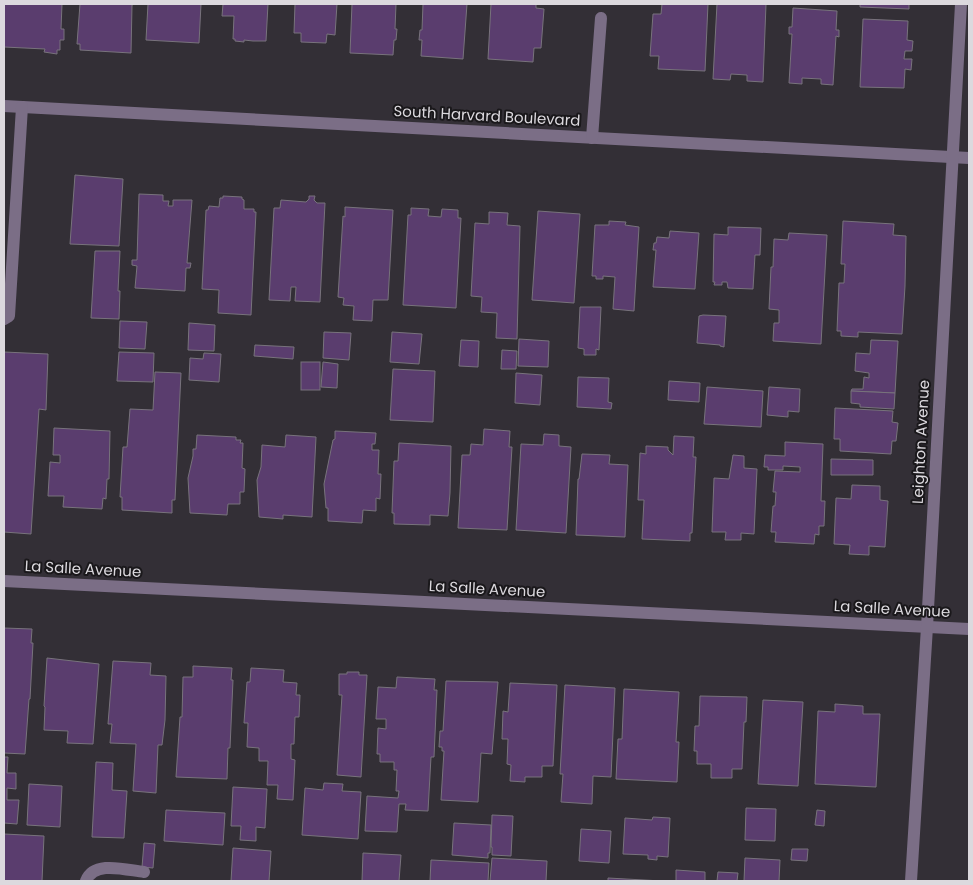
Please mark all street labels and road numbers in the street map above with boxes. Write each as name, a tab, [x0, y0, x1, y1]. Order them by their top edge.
street label: South Harvard Boulevard	[393, 100, 581, 131]
street label: Leighton Avenue	[907, 379, 934, 505]
street label: La Salle Avenue	[24, 555, 142, 582]
street label: La Salle Avenue	[428, 575, 546, 602]
street label: La Salle Avenue	[833, 595, 951, 622]

